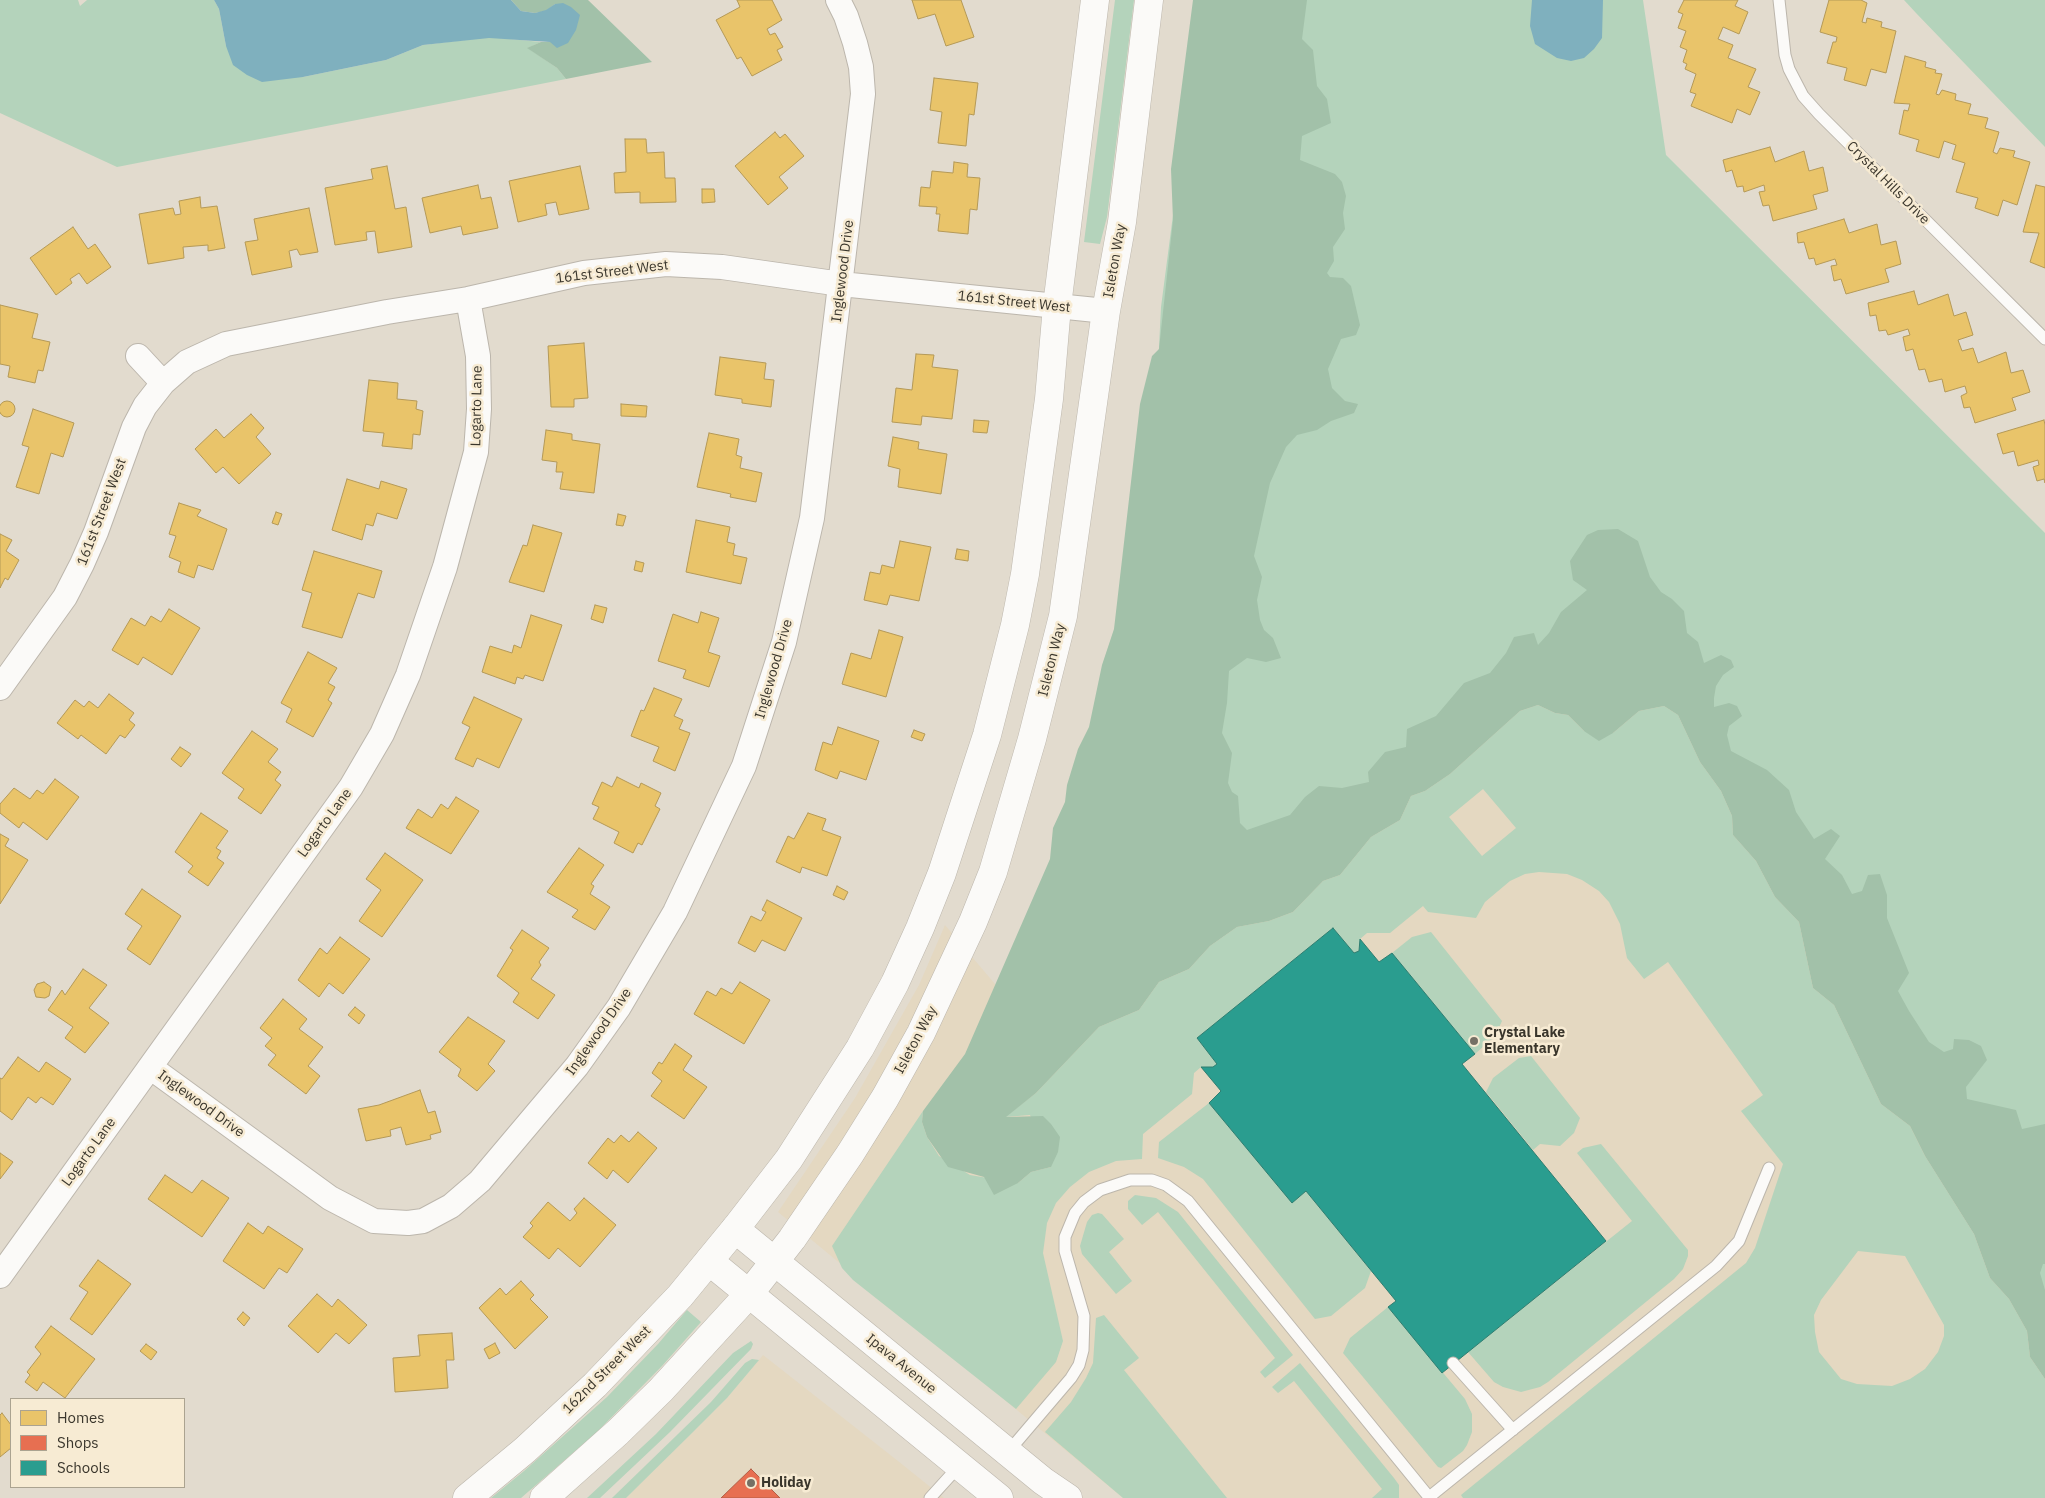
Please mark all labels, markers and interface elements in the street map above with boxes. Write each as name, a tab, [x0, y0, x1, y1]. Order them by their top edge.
street label: Crystal Hills Drive	[1843, 138, 1933, 228]
street label: Inglewood Drive	[828, 219, 858, 323]
street label: Isleton Way	[1100, 223, 1130, 299]
street label: 161st Street West	[555, 257, 669, 287]
street label: 161st Street West	[957, 288, 1071, 316]
street label: Logarto Lane	[468, 365, 486, 447]
street label: 161st Street West	[74, 456, 130, 568]
street label: Inglewood Drive	[752, 617, 796, 721]
street label: Isleton Way	[1035, 622, 1069, 698]
street label: Logarto Lane	[294, 785, 356, 861]
street label: Inglewood Drive	[563, 985, 635, 1079]
street label: Isleton Way	[891, 1003, 941, 1077]
place label: Crystal Lake Elementary	[1484, 1025, 1565, 1058]
marker: Crystal Lake Elementary	[1468, 1035, 1480, 1047]
street label: Inglewood Drive	[155, 1067, 247, 1141]
street label: Logarto Lane	[58, 1114, 120, 1190]
street label: 162nd Street West	[559, 1322, 655, 1418]
street label: Ipava Avenue	[863, 1331, 939, 1397]
legend	[10, 1398, 185, 1488]
text: Homes	[57, 1408, 105, 1427]
text: Shops	[57, 1433, 99, 1452]
text: Schools	[57, 1458, 110, 1477]
place label: Holiday	[761, 1475, 811, 1491]
marker: Holiday	[745, 1477, 757, 1489]

